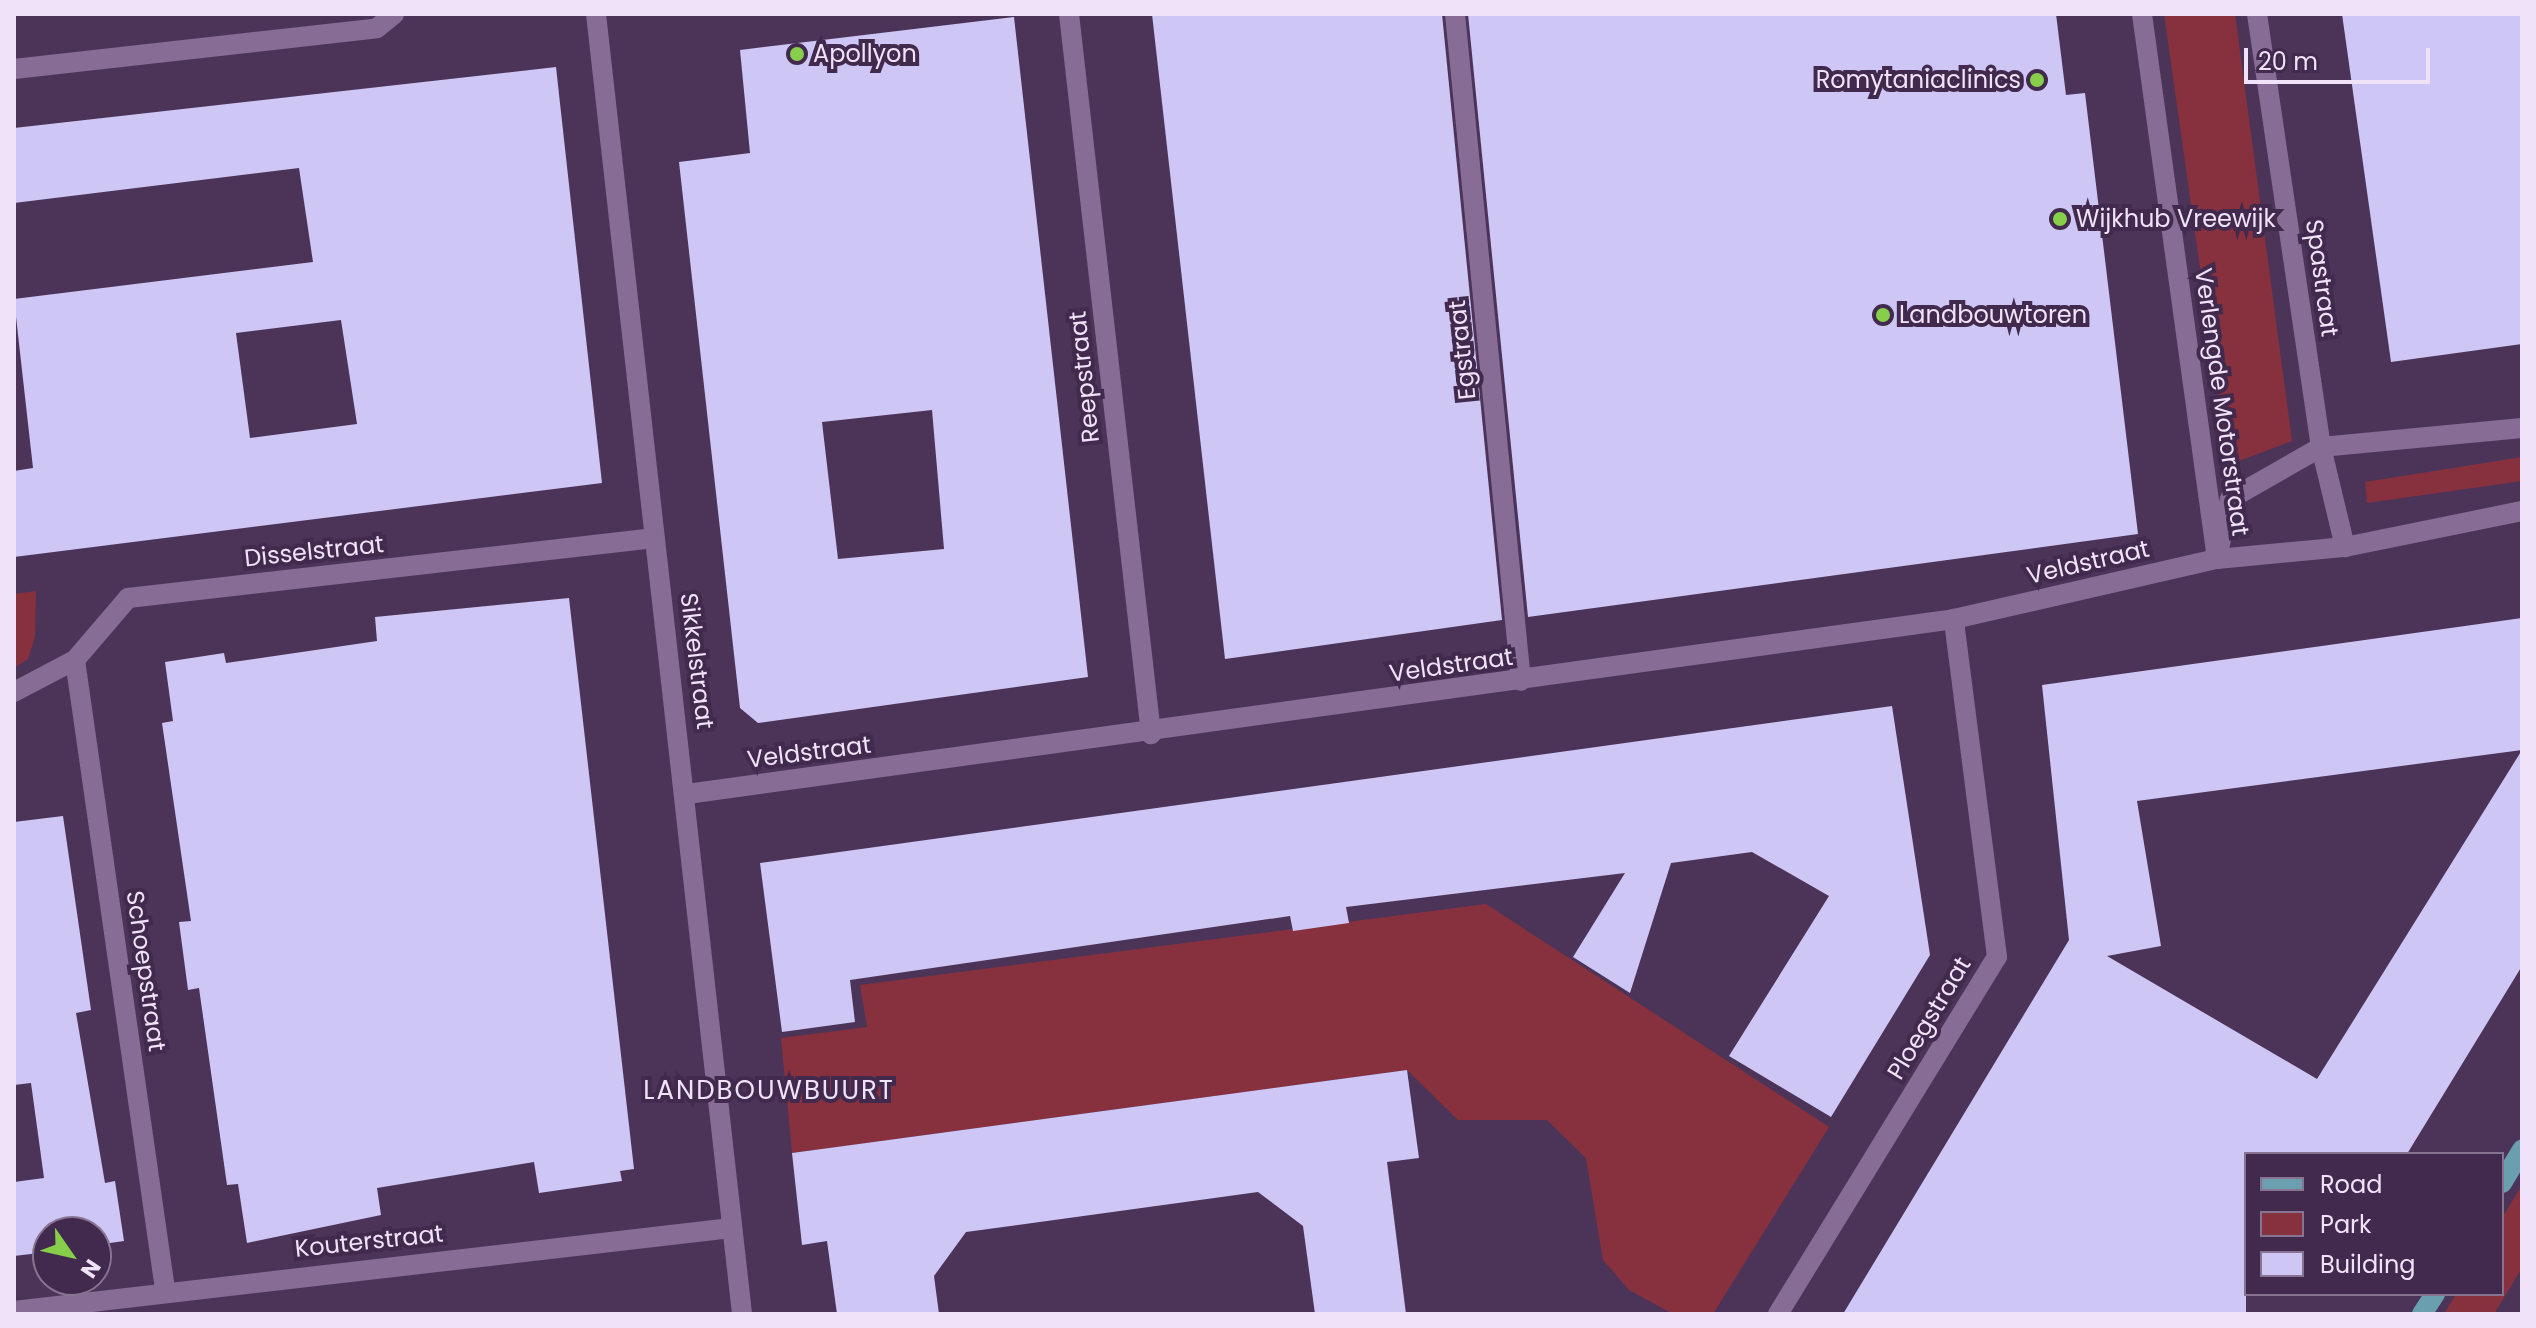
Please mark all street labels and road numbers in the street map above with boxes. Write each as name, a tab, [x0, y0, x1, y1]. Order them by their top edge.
street label: Spastraat	[2300, 218, 2344, 338]
street label: Verlengde Motorstraat	[2189, 266, 2255, 538]
street label: Egstraat	[1442, 299, 1482, 401]
street label: Reepstraat	[1063, 310, 1105, 444]
street label: Disselstraat	[243, 529, 385, 573]
street label: Veldstraat	[2024, 534, 2152, 590]
street label: Sikkelstraat	[674, 591, 720, 731]
street label: Veldstraat	[1387, 642, 1515, 688]
street label: Veldstraat	[745, 730, 873, 774]
street label: Schoepstraat	[120, 889, 172, 1053]
street label: Ploegstraat	[1881, 952, 1977, 1084]
street label: Kouterstraat	[293, 1219, 445, 1263]

